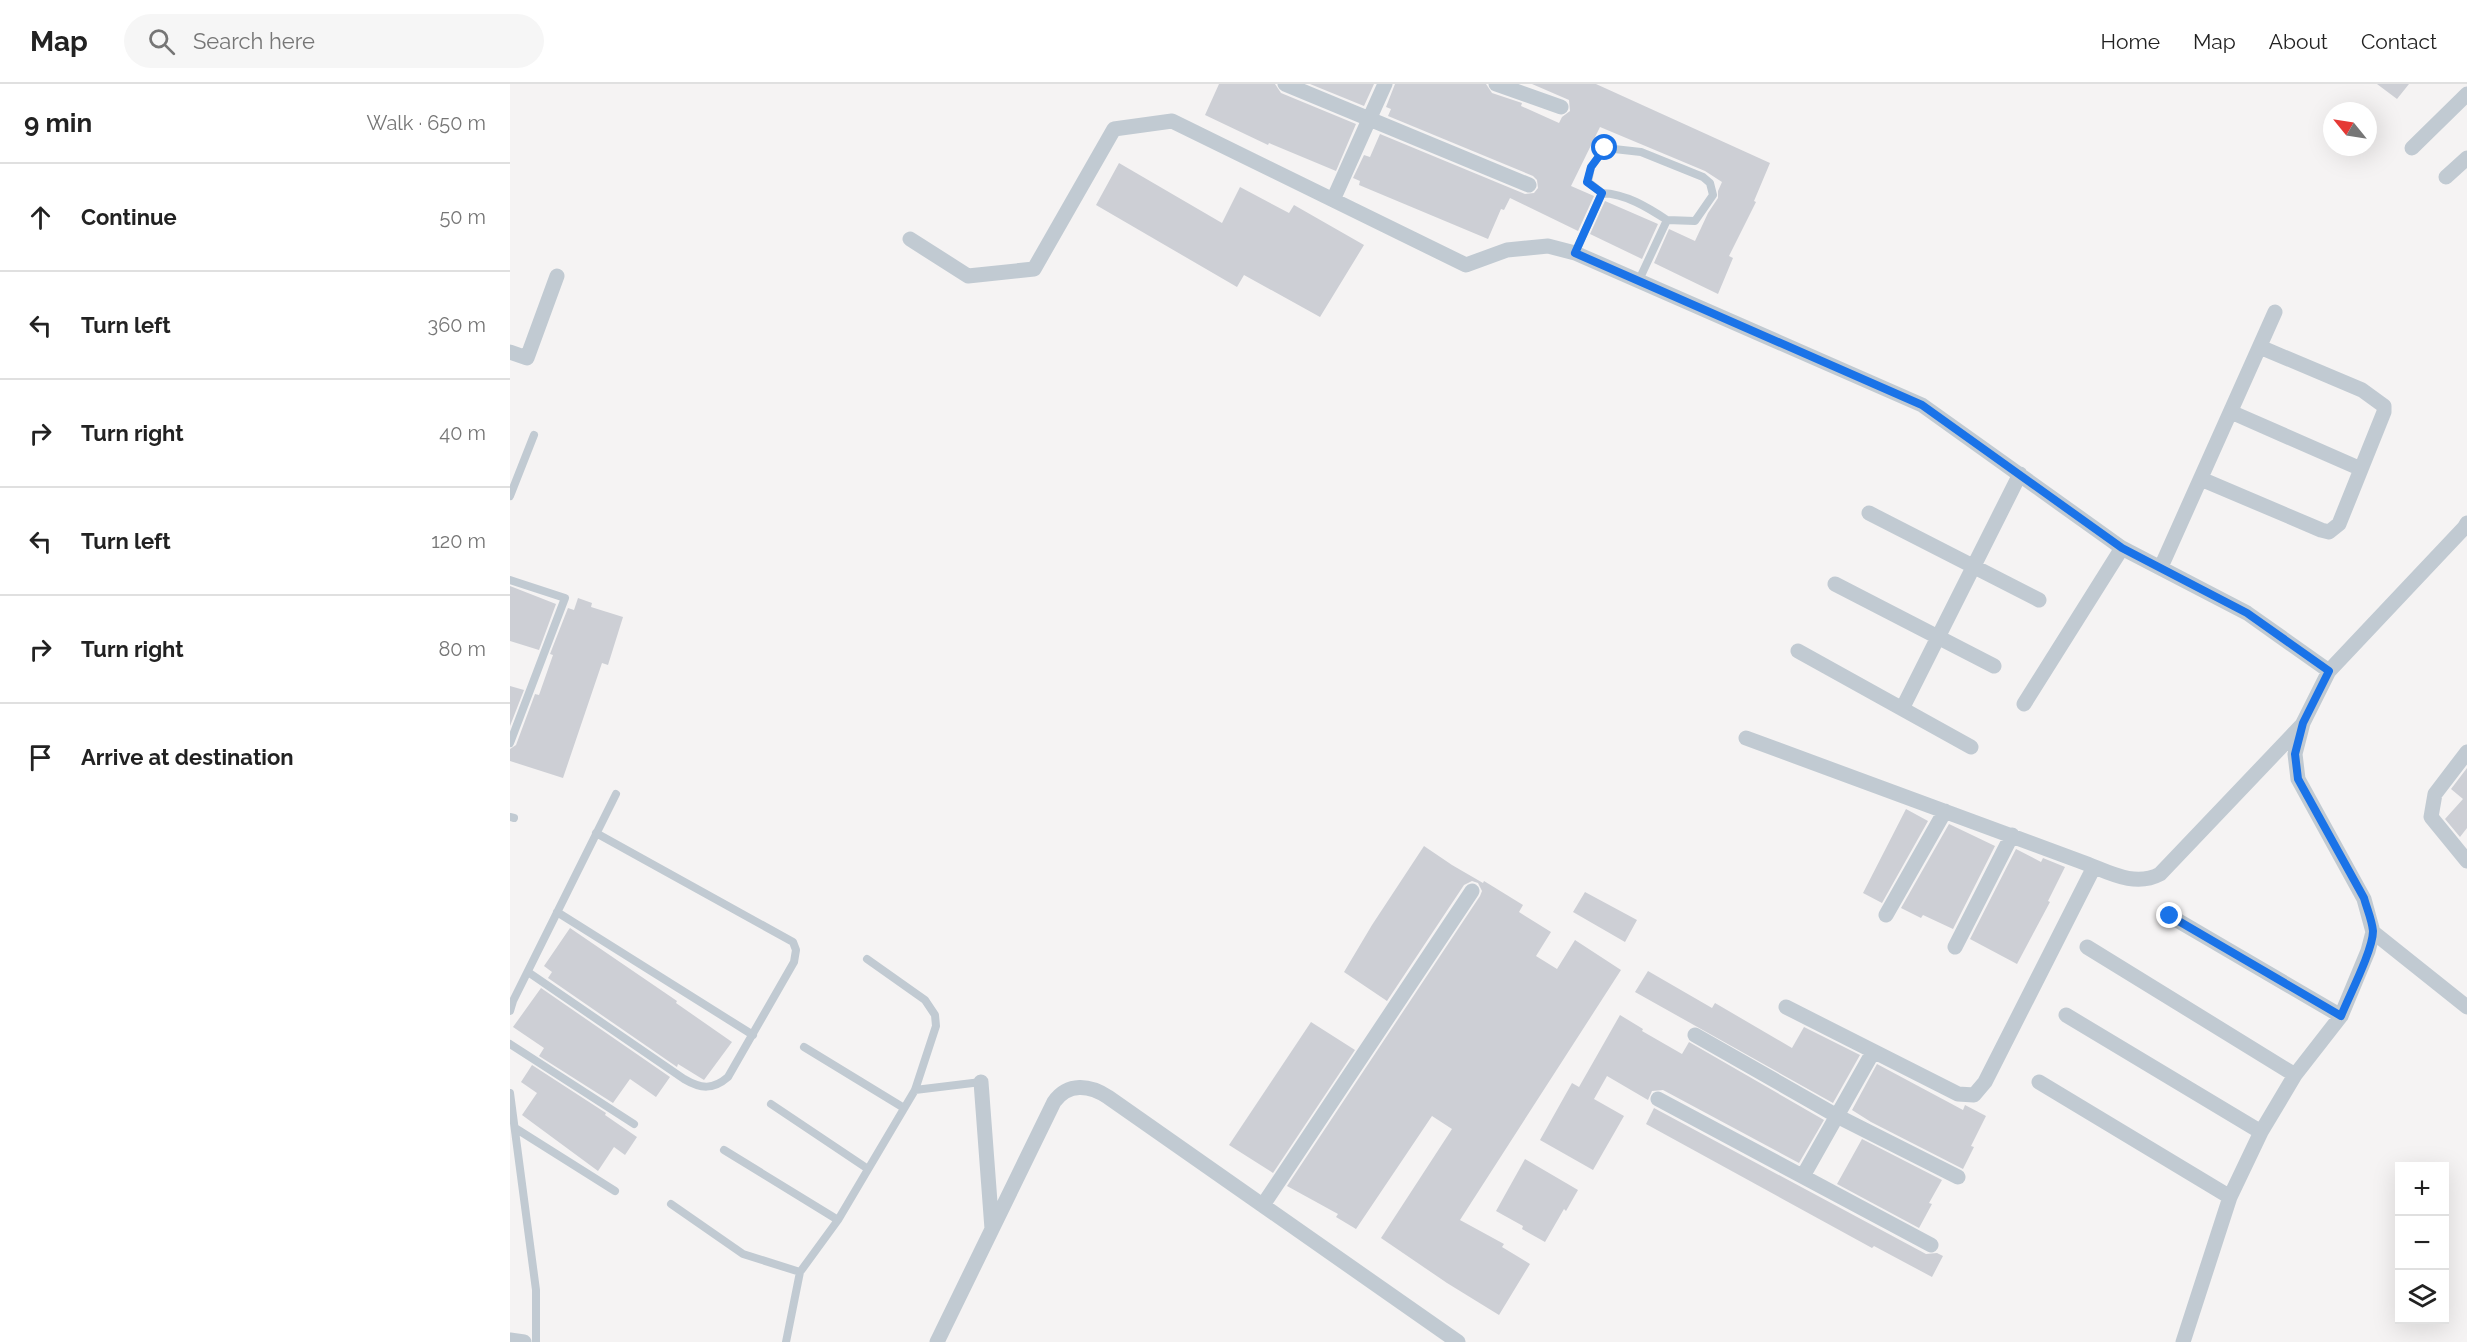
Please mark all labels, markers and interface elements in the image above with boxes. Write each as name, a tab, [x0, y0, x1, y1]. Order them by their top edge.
search box	[124, 14, 544, 68]
text: Map	[30, 25, 88, 58]
icon: search	[145, 25, 178, 58]
text: Search here	[193, 28, 315, 54]
text: Home	[2101, 29, 2160, 54]
text: Map	[2193, 29, 2236, 54]
text: About	[2269, 29, 2328, 54]
text: Contact	[2361, 29, 2437, 54]
north arrow	[2323, 102, 2377, 156]
text: 9 min	[24, 108, 92, 138]
text: Walk · 650 m	[367, 111, 486, 135]
route start	[1591, 134, 1617, 160]
icon: ahead	[24, 201, 57, 234]
text: Continue	[81, 204, 177, 230]
text: 50 m	[439, 205, 486, 229]
icon: left	[24, 309, 57, 342]
text: Turn left	[81, 312, 171, 338]
text: 360 m	[428, 313, 486, 337]
icon: right	[24, 417, 57, 450]
text: Turn right	[81, 420, 184, 446]
text: 40 m	[439, 421, 486, 445]
icon: left	[24, 525, 57, 558]
text: Turn left	[81, 528, 171, 554]
text: 120 m	[431, 529, 486, 553]
icon: right	[24, 633, 57, 666]
text: Turn right	[81, 636, 184, 662]
text: 80 m	[438, 637, 486, 661]
icon: arrive	[24, 741, 57, 774]
text: Arrive at destination	[81, 744, 294, 770]
route end	[2156, 902, 2182, 928]
map controls	[2395, 1162, 2449, 1324]
button: +	[2395, 1162, 2449, 1216]
button: −	[2395, 1216, 2449, 1270]
button: layers	[2395, 1270, 2449, 1324]

